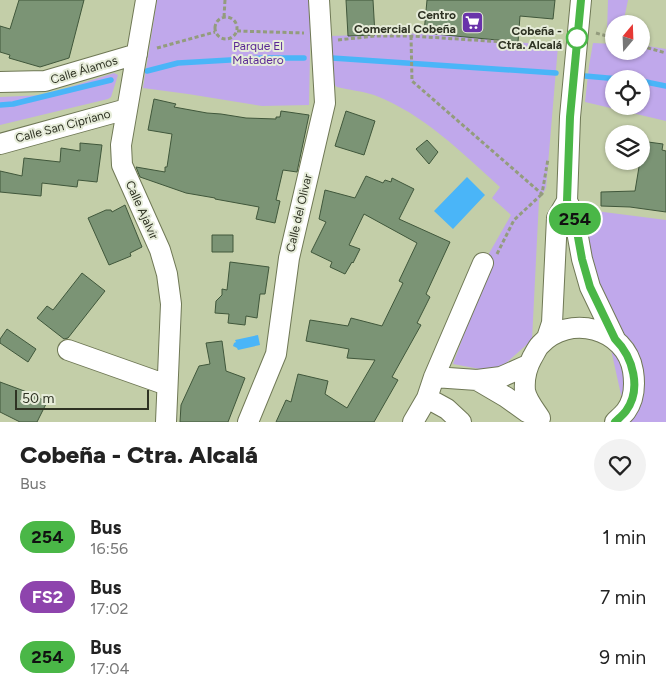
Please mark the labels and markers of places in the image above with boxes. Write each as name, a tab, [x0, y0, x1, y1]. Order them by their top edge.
place label: Centro Comercial Cobeña	[354, 8, 456, 36]
supermarket icon: Centro Comercial Cobeña	[460, 10, 484, 34]
place label: Cobeña - Ctra. Alcalá	[498, 24, 562, 52]
marker: Cobeña - Ctra. Alcalá	[566, 27, 588, 49]

